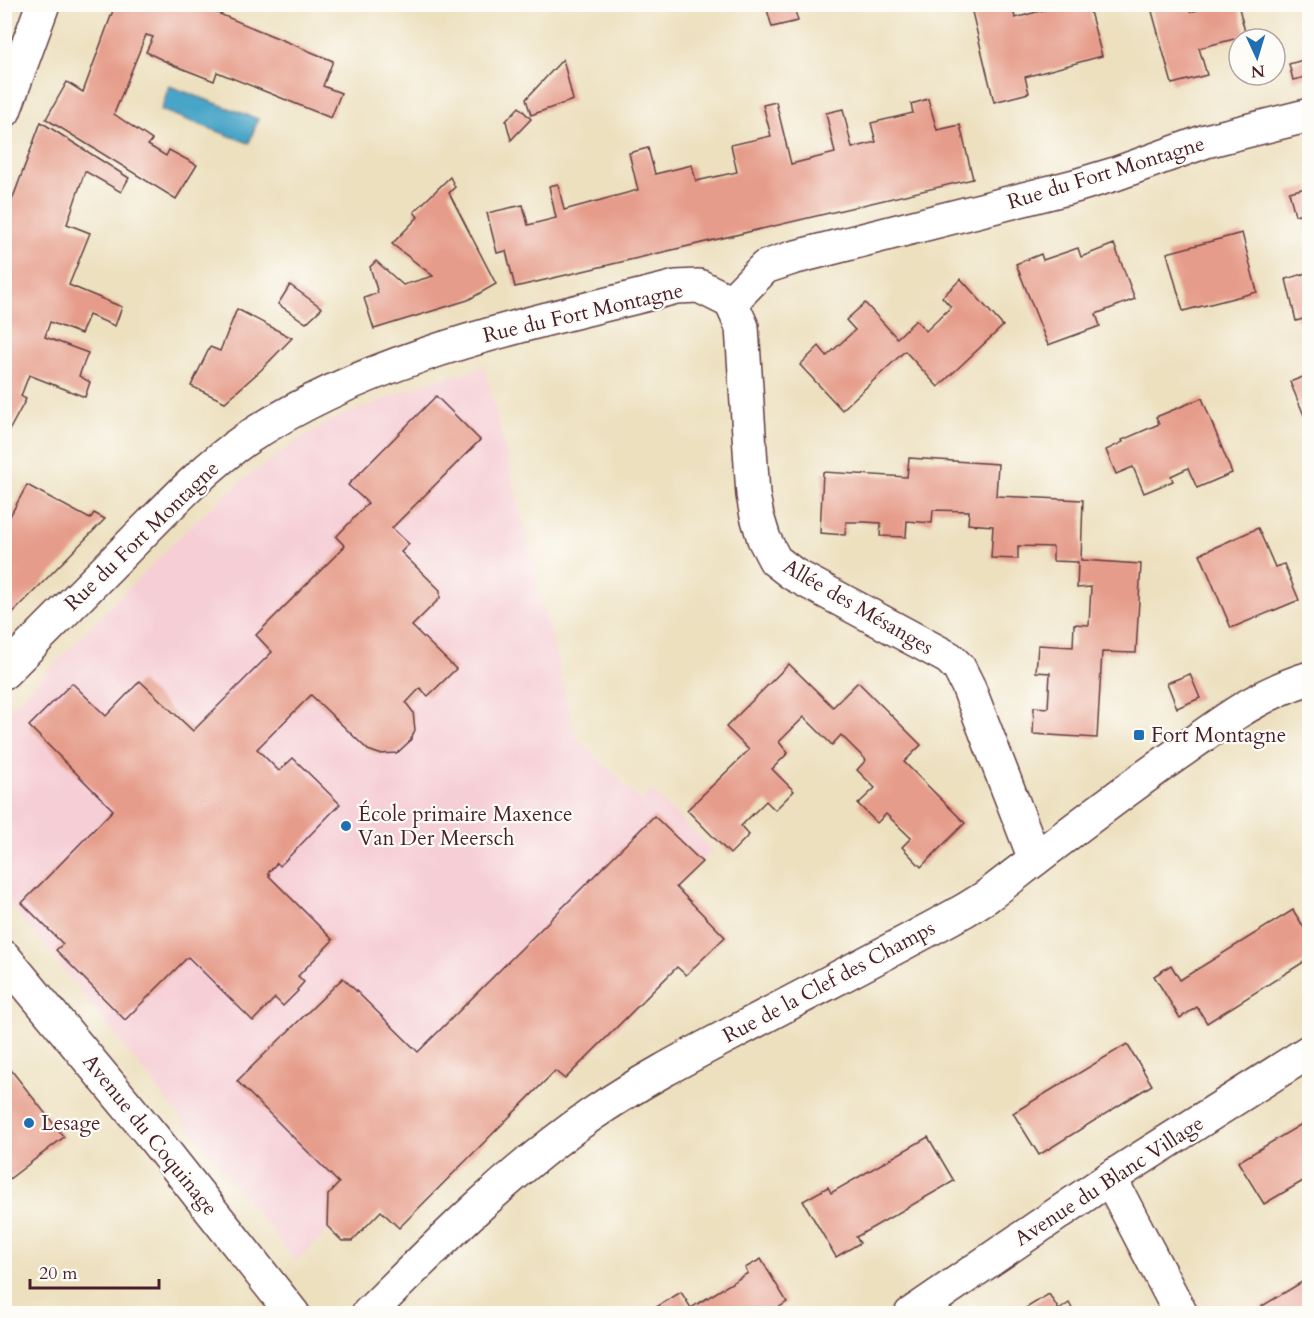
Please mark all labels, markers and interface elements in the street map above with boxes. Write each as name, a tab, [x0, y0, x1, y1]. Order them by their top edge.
north arrow	[1227, 27, 1287, 87]
text: N	[1250, 60, 1266, 82]
street label: Rue du Fort Montagne	[1004, 129, 1208, 217]
street label: Rue du Fort Montagne	[480, 276, 686, 350]
street label: Rue du Fort Montagne	[58, 454, 226, 618]
street label: Allée des Mésanges	[777, 552, 939, 662]
place label: Fort Montagne	[1151, 721, 1286, 750]
marker: Fort Montagne	[1132, 728, 1146, 742]
place label: École primaire Maxence Van Der Meersch	[358, 800, 573, 853]
marker: École primaire Maxence Van Der Meersch	[339, 819, 353, 833]
street label: Rue de la Clef des Champs	[718, 914, 940, 1050]
street label: Avenue du Coquinage	[76, 1048, 224, 1222]
place label: Lesage	[41, 1109, 101, 1138]
street label: Avenue du Blanc Village	[1009, 1109, 1209, 1253]
marker: Lesage	[22, 1116, 36, 1130]
scale bar	[30, 1252, 159, 1290]
text: 20 m	[39, 1261, 78, 1286]

